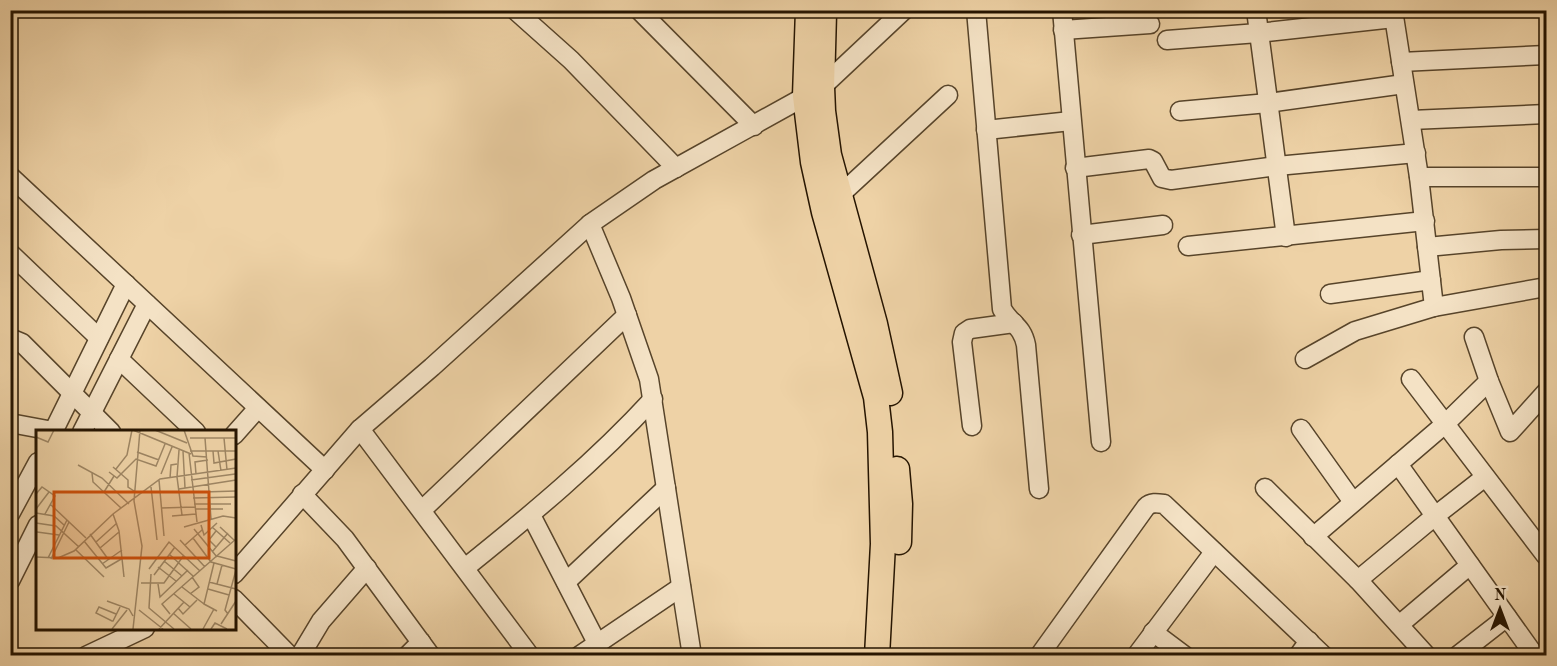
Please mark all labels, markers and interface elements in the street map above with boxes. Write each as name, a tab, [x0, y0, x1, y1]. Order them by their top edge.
inset map	[36, 430, 236, 630]
north arrow	[1470, 579, 1530, 639]
text: N	[1494, 588, 1507, 604]

